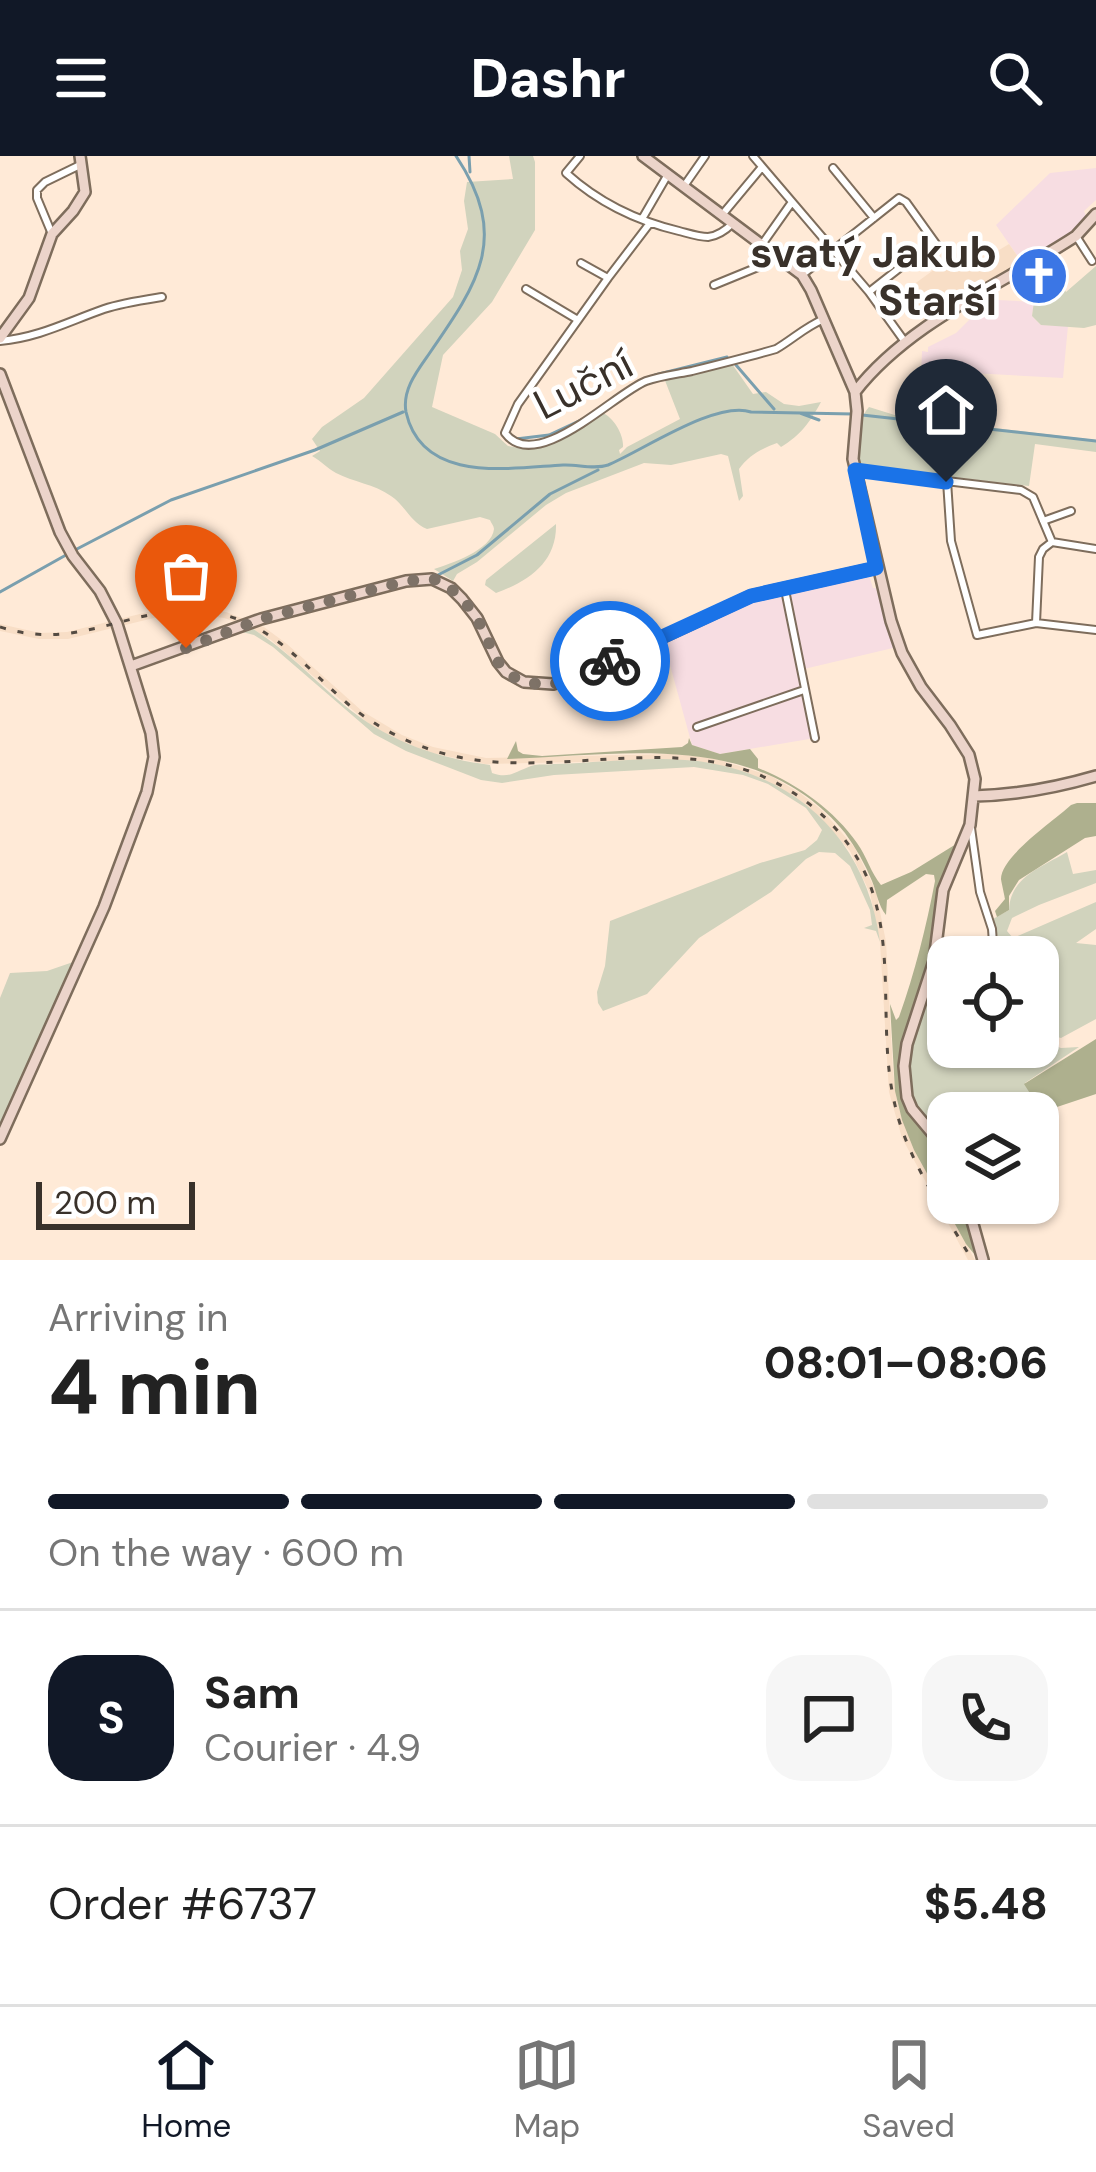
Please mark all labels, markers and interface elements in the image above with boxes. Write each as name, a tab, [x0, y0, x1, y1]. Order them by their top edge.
text: Dashr	[471, 43, 625, 114]
icon: menu	[48, 45, 114, 111]
icon: search	[982, 45, 1048, 111]
place label: svatý Jakub Starší	[750, 225, 997, 328]
church icon: svatý Jakub Starší	[1008, 245, 1070, 307]
street label: Luční	[524, 336, 642, 432]
pin	[895, 359, 997, 482]
icon: home	[913, 377, 979, 443]
pin	[135, 525, 237, 648]
icon: bag	[153, 543, 219, 609]
courier	[550, 601, 670, 721]
icon: bike	[577, 628, 643, 694]
map controls	[927, 936, 1059, 1224]
button: locate	[927, 936, 1059, 1068]
button: layers	[927, 1092, 1059, 1224]
scale bar	[36, 1176, 195, 1229]
text: 200 m	[54, 1181, 156, 1224]
text: Arriving in	[48, 1292, 228, 1343]
text: 08:01–08:06	[764, 1333, 1048, 1392]
text: 4 min	[48, 1337, 261, 1438]
text: On the way · 600 m	[48, 1527, 404, 1578]
button: chat	[766, 1655, 892, 1781]
button: phone	[922, 1655, 1048, 1781]
text: Sam	[204, 1663, 300, 1722]
text: S	[97, 1688, 125, 1747]
text: Courier · 4.9	[204, 1722, 421, 1773]
text: Order #6737	[48, 1874, 317, 1933]
text: $5.48	[924, 1874, 1048, 1933]
tab: Home	[141, 2032, 231, 2147]
tab: Map	[514, 2032, 580, 2147]
tab: Saved	[862, 2032, 955, 2147]

